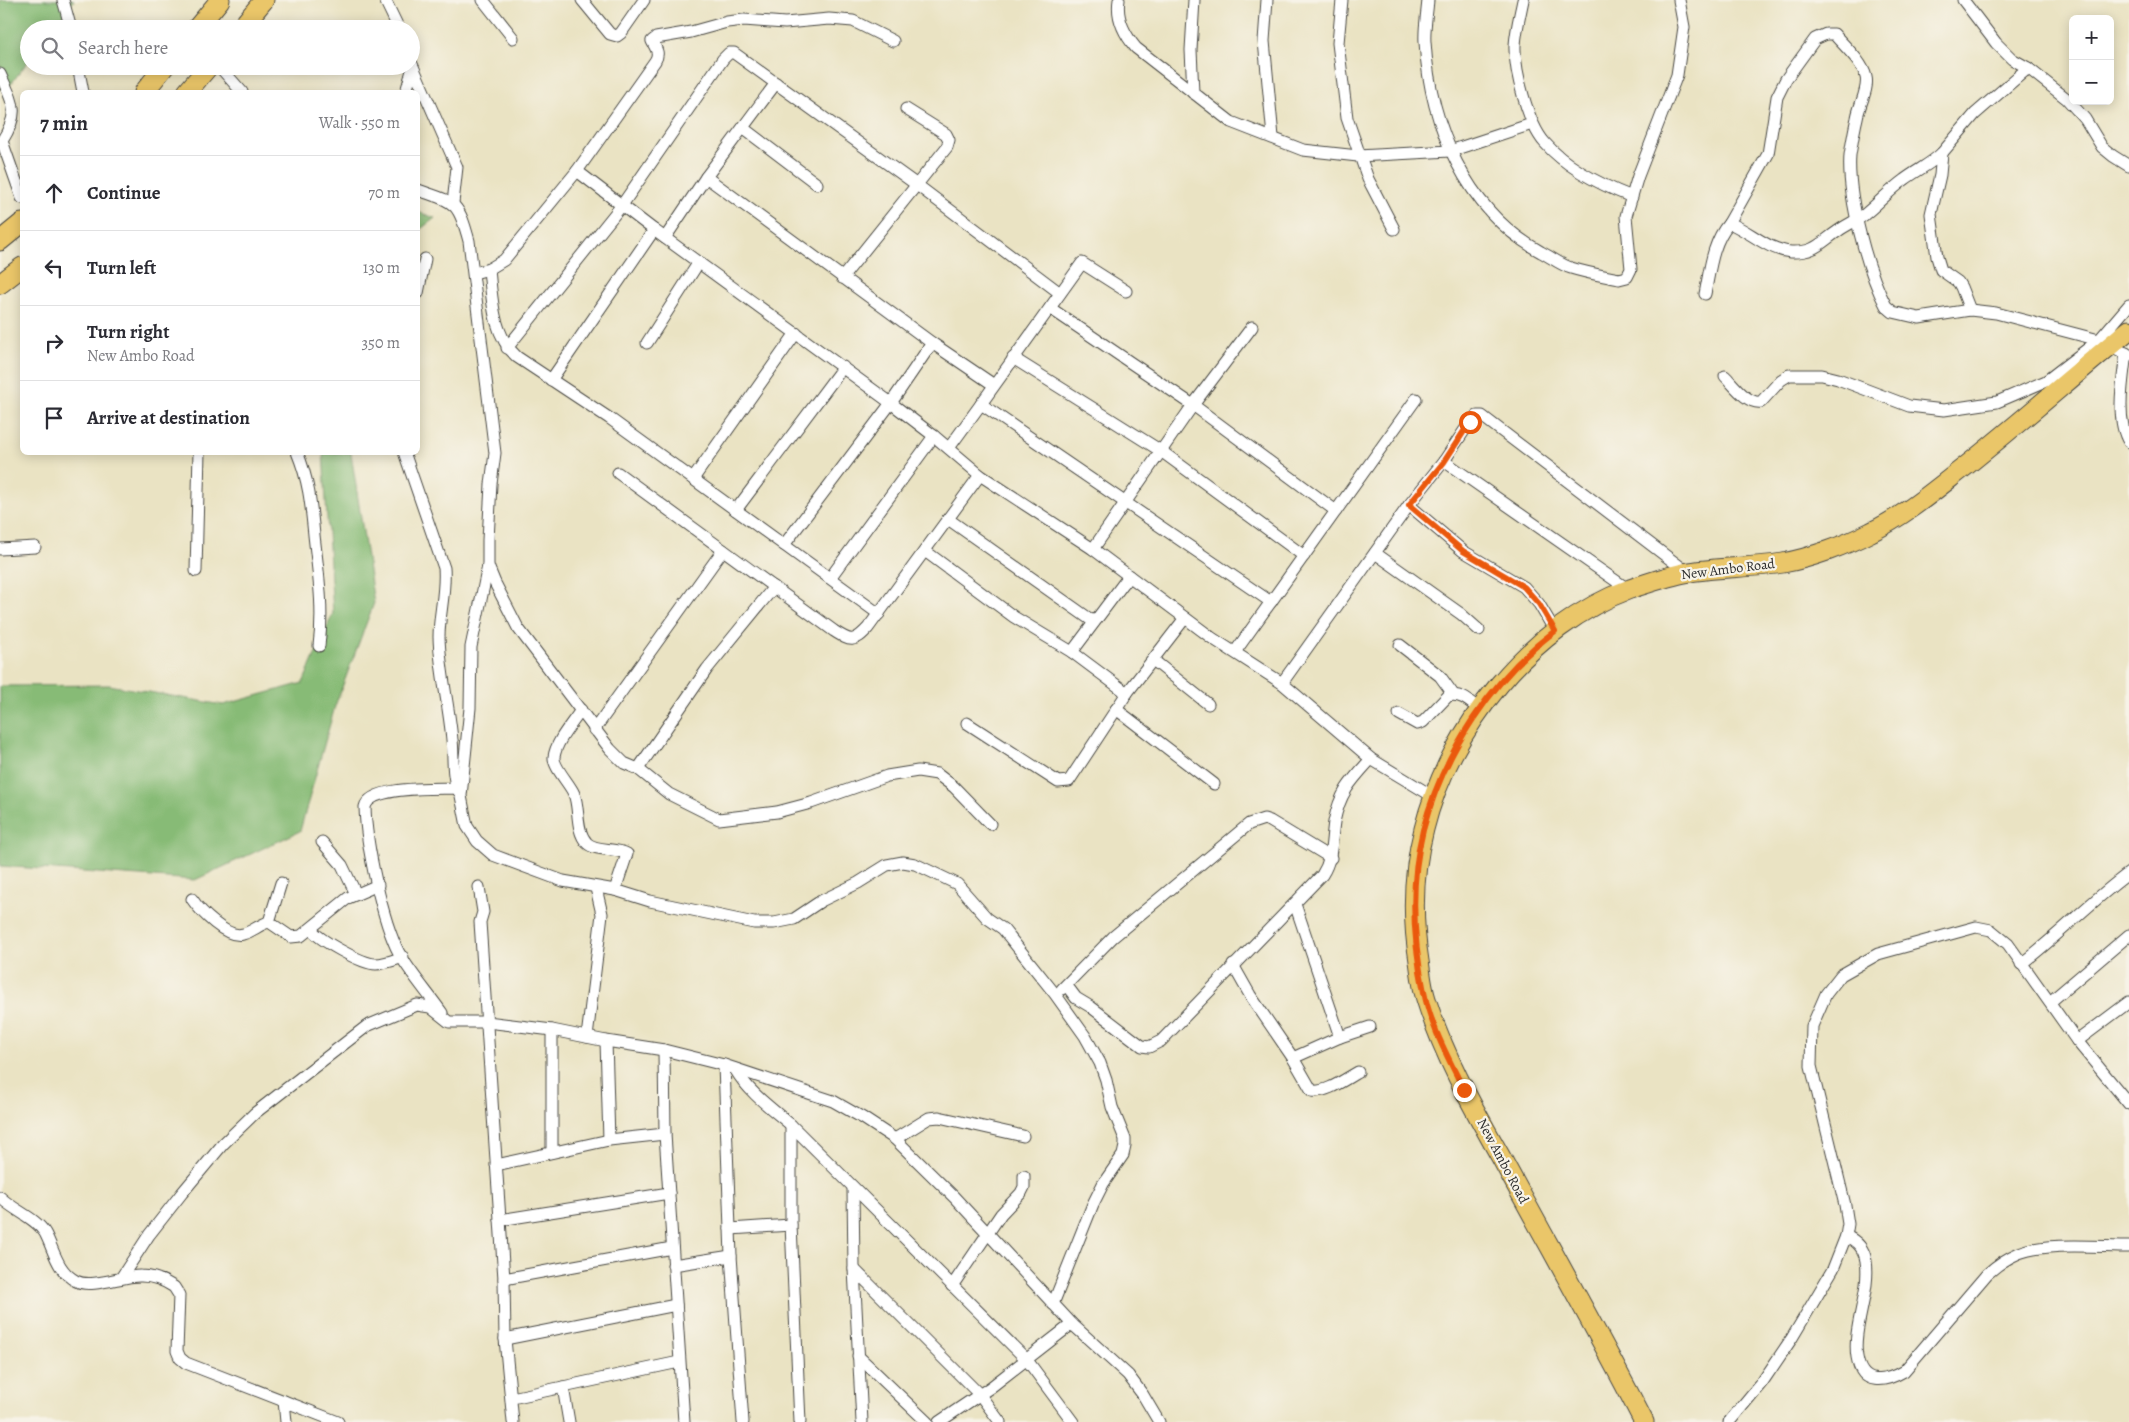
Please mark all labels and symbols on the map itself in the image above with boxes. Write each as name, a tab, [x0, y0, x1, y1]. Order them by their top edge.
route start	[1459, 411, 1482, 434]
street label: New Ambo Road	[1680, 554, 1776, 584]
route end	[1453, 1079, 1476, 1102]
street label: New Ambo Road	[1472, 1115, 1534, 1207]

